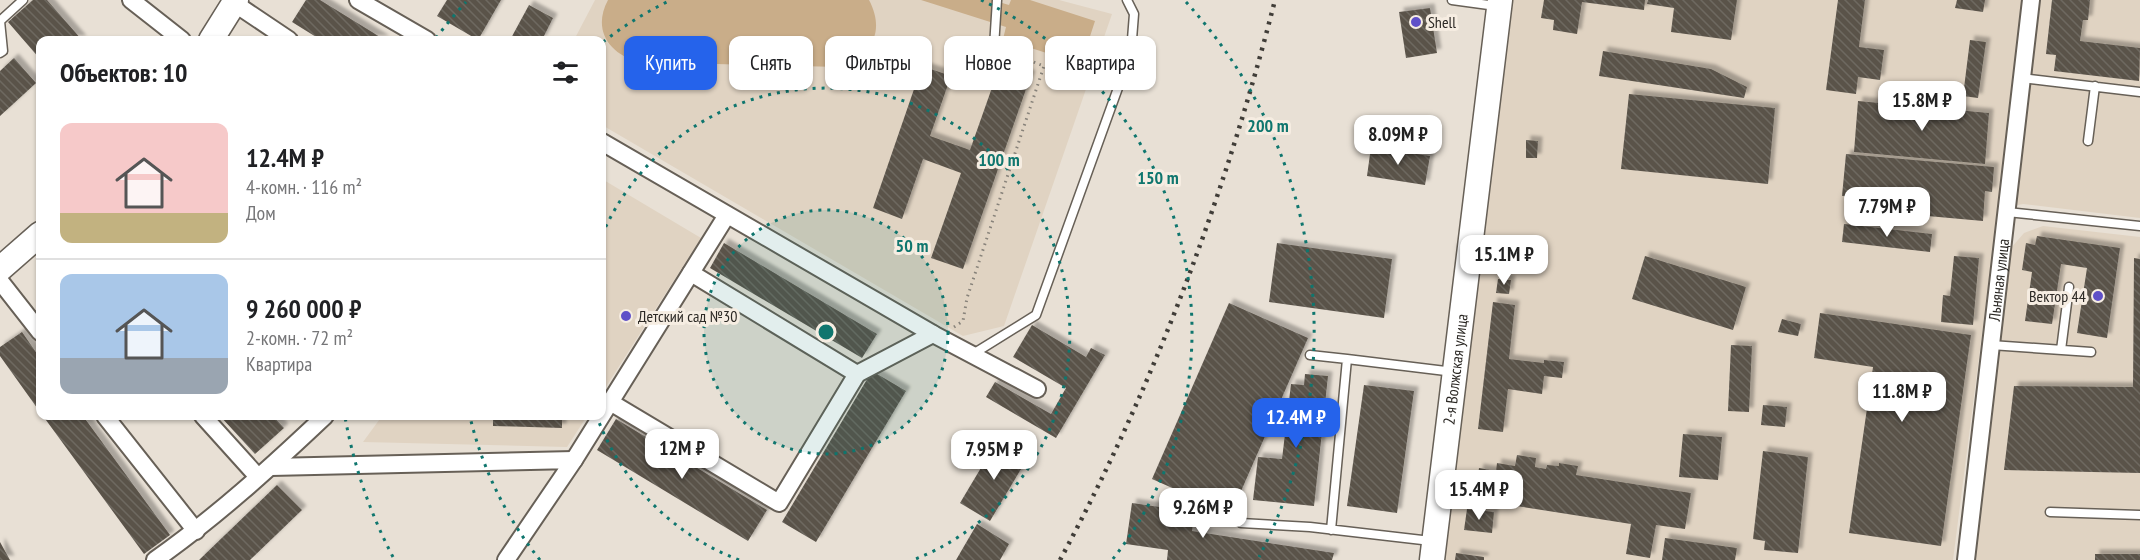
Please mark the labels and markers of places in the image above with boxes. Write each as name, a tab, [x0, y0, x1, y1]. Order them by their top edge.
place label: Shell	[1428, 12, 1456, 32]
marker: Shell	[1409, 15, 1423, 29]
pin: 15.8M ₽	[1867, 81, 1977, 132]
pin: 8.09M ₽	[1343, 115, 1453, 166]
pin: 7.79M ₽	[1832, 187, 1942, 238]
pin: 15.1M ₽	[1449, 235, 1559, 286]
place label: Вектор 44	[2029, 286, 2086, 306]
marker: Вектор 44	[2091, 289, 2105, 303]
place label: Детский сад №30	[638, 306, 737, 326]
marker: Детский сад №30	[619, 309, 633, 323]
centre of rings	[816, 322, 836, 342]
pin: 11.8M ₽	[1847, 372, 1957, 423]
pin: 12.4M ₽	[1241, 398, 1351, 449]
pin: 12M ₽	[640, 429, 724, 480]
pin: 7.95M ₽	[939, 430, 1049, 481]
pin: 15.4M ₽	[1424, 470, 1534, 521]
pin: 9.26M ₽	[1148, 488, 1258, 539]

